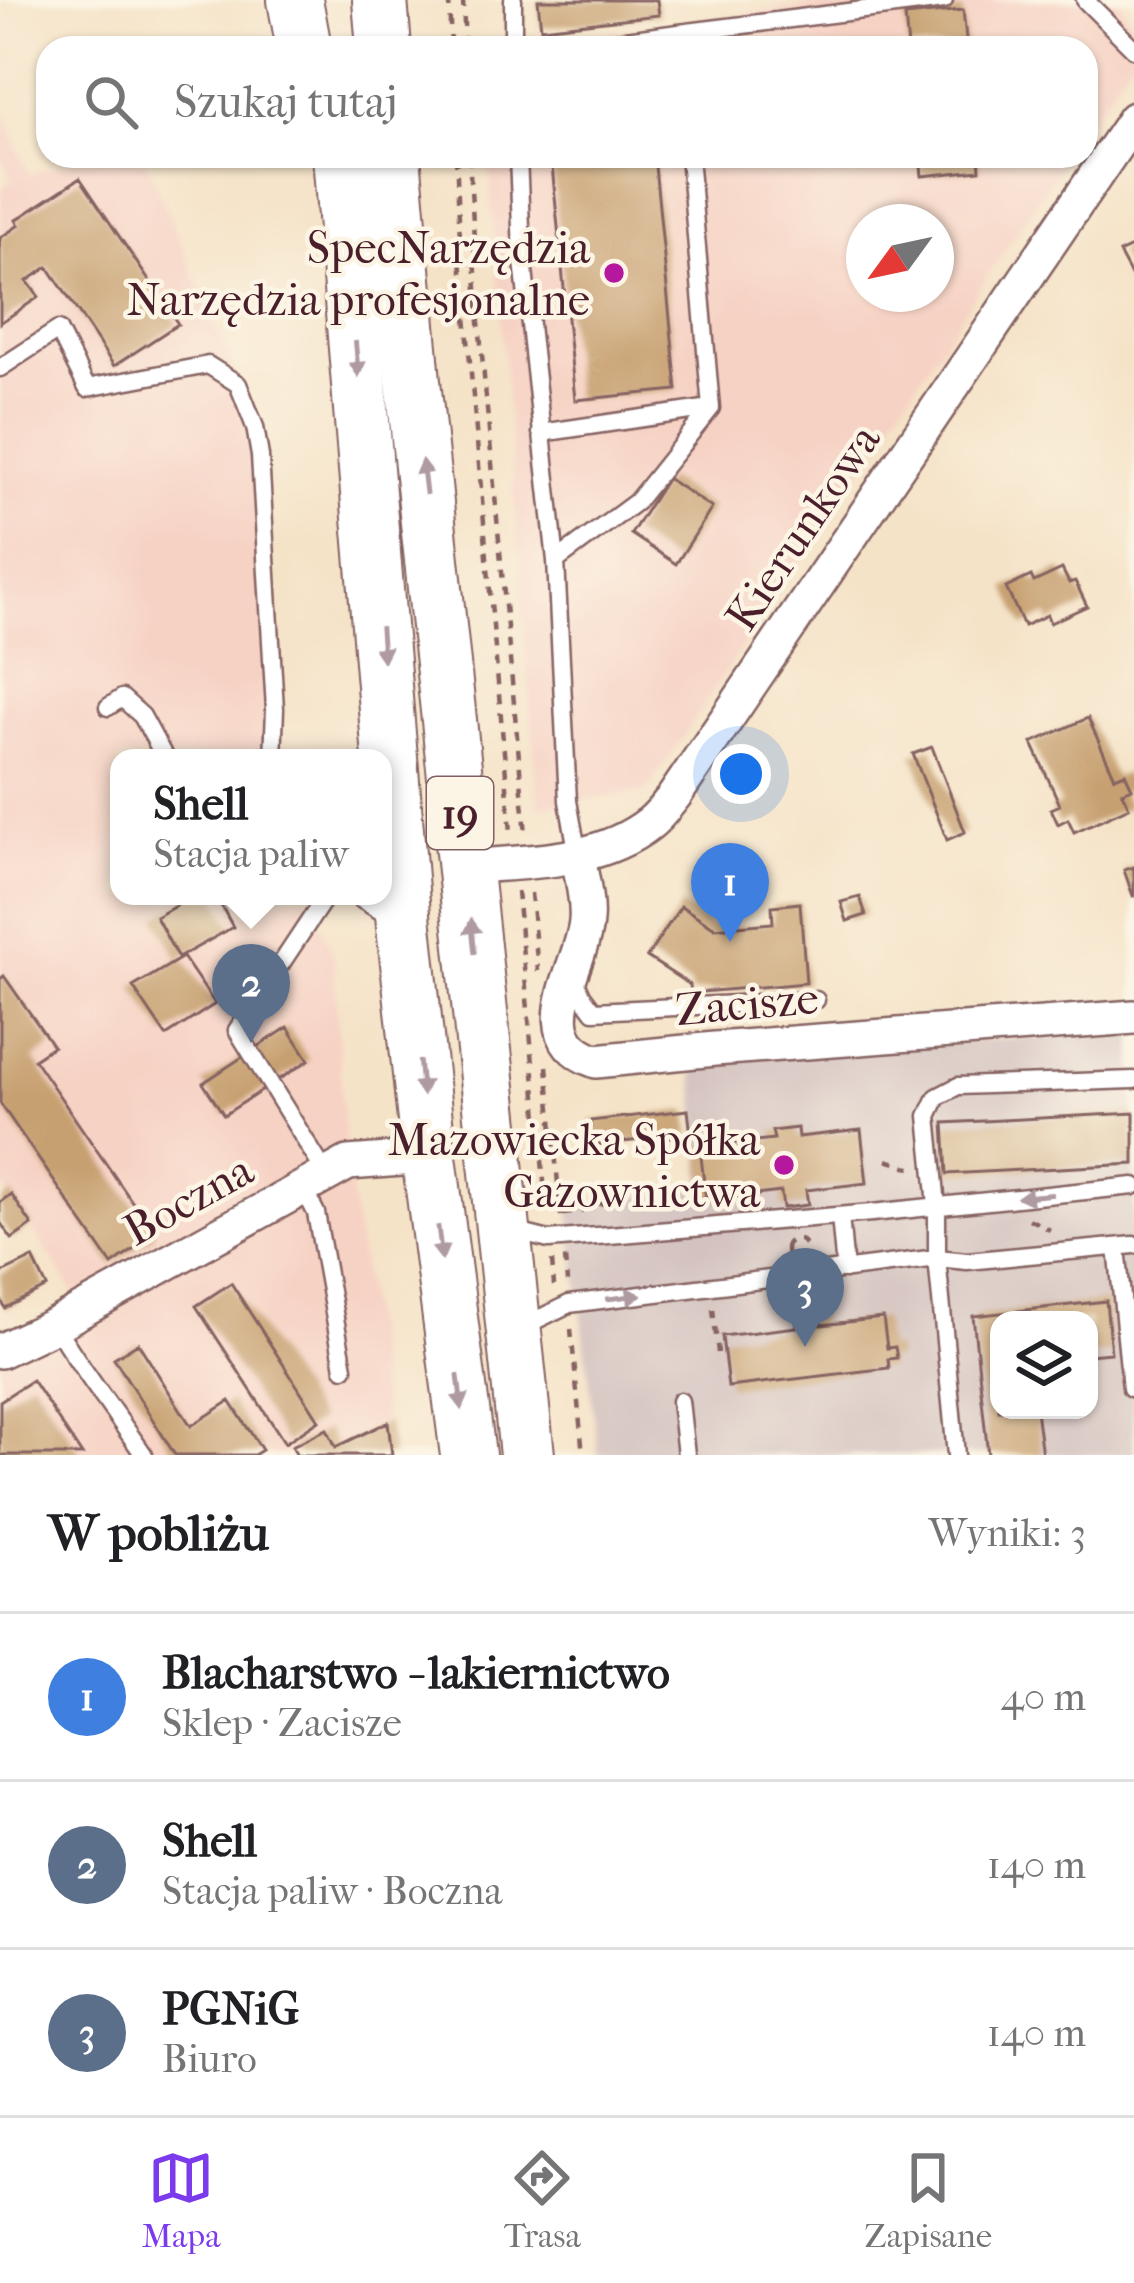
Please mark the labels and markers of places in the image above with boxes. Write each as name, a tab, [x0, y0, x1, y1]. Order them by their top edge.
place label: SpecNarzędzia Narzędzia profesjonalne	[127, 222, 591, 327]
marker: SpecNarzędzia Narzędzia profesjonalne	[601, 260, 627, 286]
pin: 1	[691, 843, 769, 942]
pin: 2	[212, 944, 290, 1043]
place label: Mazowiecka Spółka Gazownictwa	[388, 1114, 761, 1219]
marker: Mazowiecka Spółka Gazownictwa	[771, 1152, 797, 1178]
pin: 3	[766, 1248, 844, 1347]

